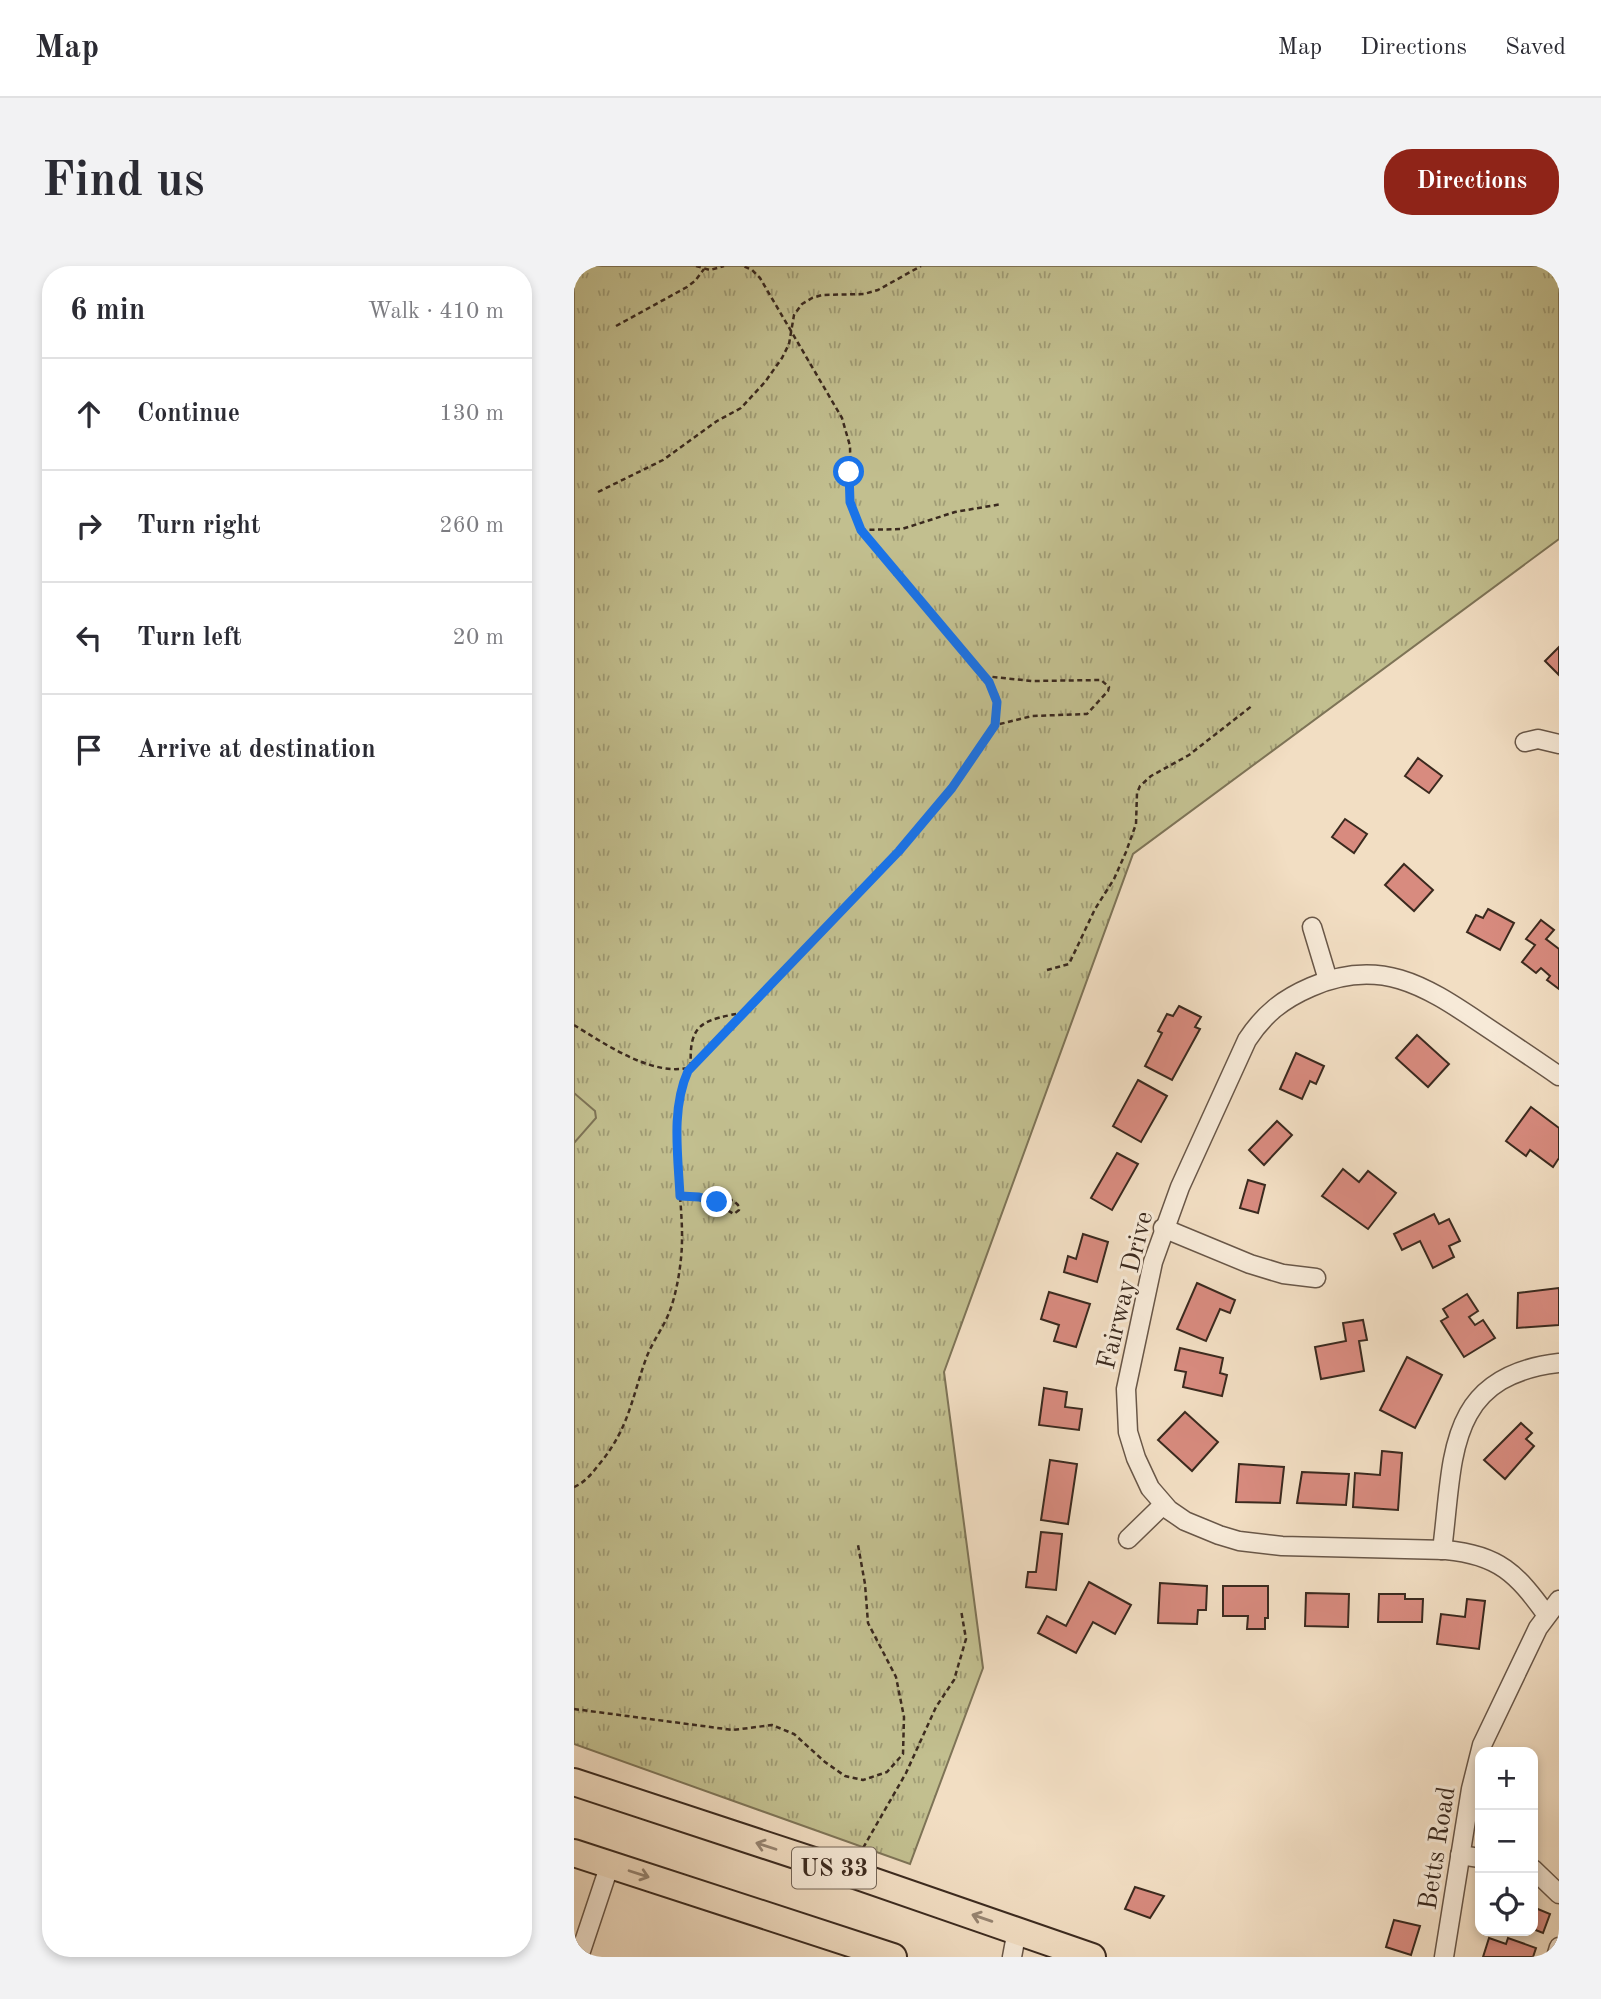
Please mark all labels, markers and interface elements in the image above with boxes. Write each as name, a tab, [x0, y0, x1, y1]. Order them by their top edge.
text: Map	[35, 32, 99, 65]
text: Map	[1278, 36, 1322, 60]
text: Directions	[1360, 36, 1467, 60]
text: Saved	[1505, 36, 1566, 60]
button: Directions	[1384, 149, 1559, 215]
text: Find us	[42, 158, 205, 207]
text: 6 min	[70, 296, 145, 326]
text: Walk · 410 m	[368, 300, 504, 323]
icon: ahead	[70, 395, 108, 433]
text: Continue	[137, 401, 240, 427]
text: 130 m	[439, 402, 504, 425]
route start	[833, 456, 864, 487]
icon: right	[70, 507, 108, 545]
text: Turn right	[137, 513, 260, 539]
text: 260 m	[439, 514, 504, 537]
icon: left	[70, 619, 108, 657]
text: Turn left	[137, 625, 242, 651]
text: 20 m	[453, 626, 504, 649]
icon: arrive	[70, 731, 108, 769]
text: Arrive at destination	[137, 737, 376, 763]
route end	[701, 1186, 732, 1217]
street label: Fairway Drive	[1094, 1209, 1158, 1372]
map controls	[1475, 1747, 1538, 1936]
button: +	[1475, 1747, 1538, 1810]
street label: Betts Road	[1415, 1785, 1461, 1912]
button: −	[1475, 1810, 1538, 1873]
one-way arrow	[756, 1838, 778, 1851]
road number: US 33	[792, 1848, 876, 1888]
one-way arrow	[628, 1868, 650, 1881]
button: locate	[1475, 1873, 1538, 1936]
one-way arrow	[971, 1911, 993, 1924]

